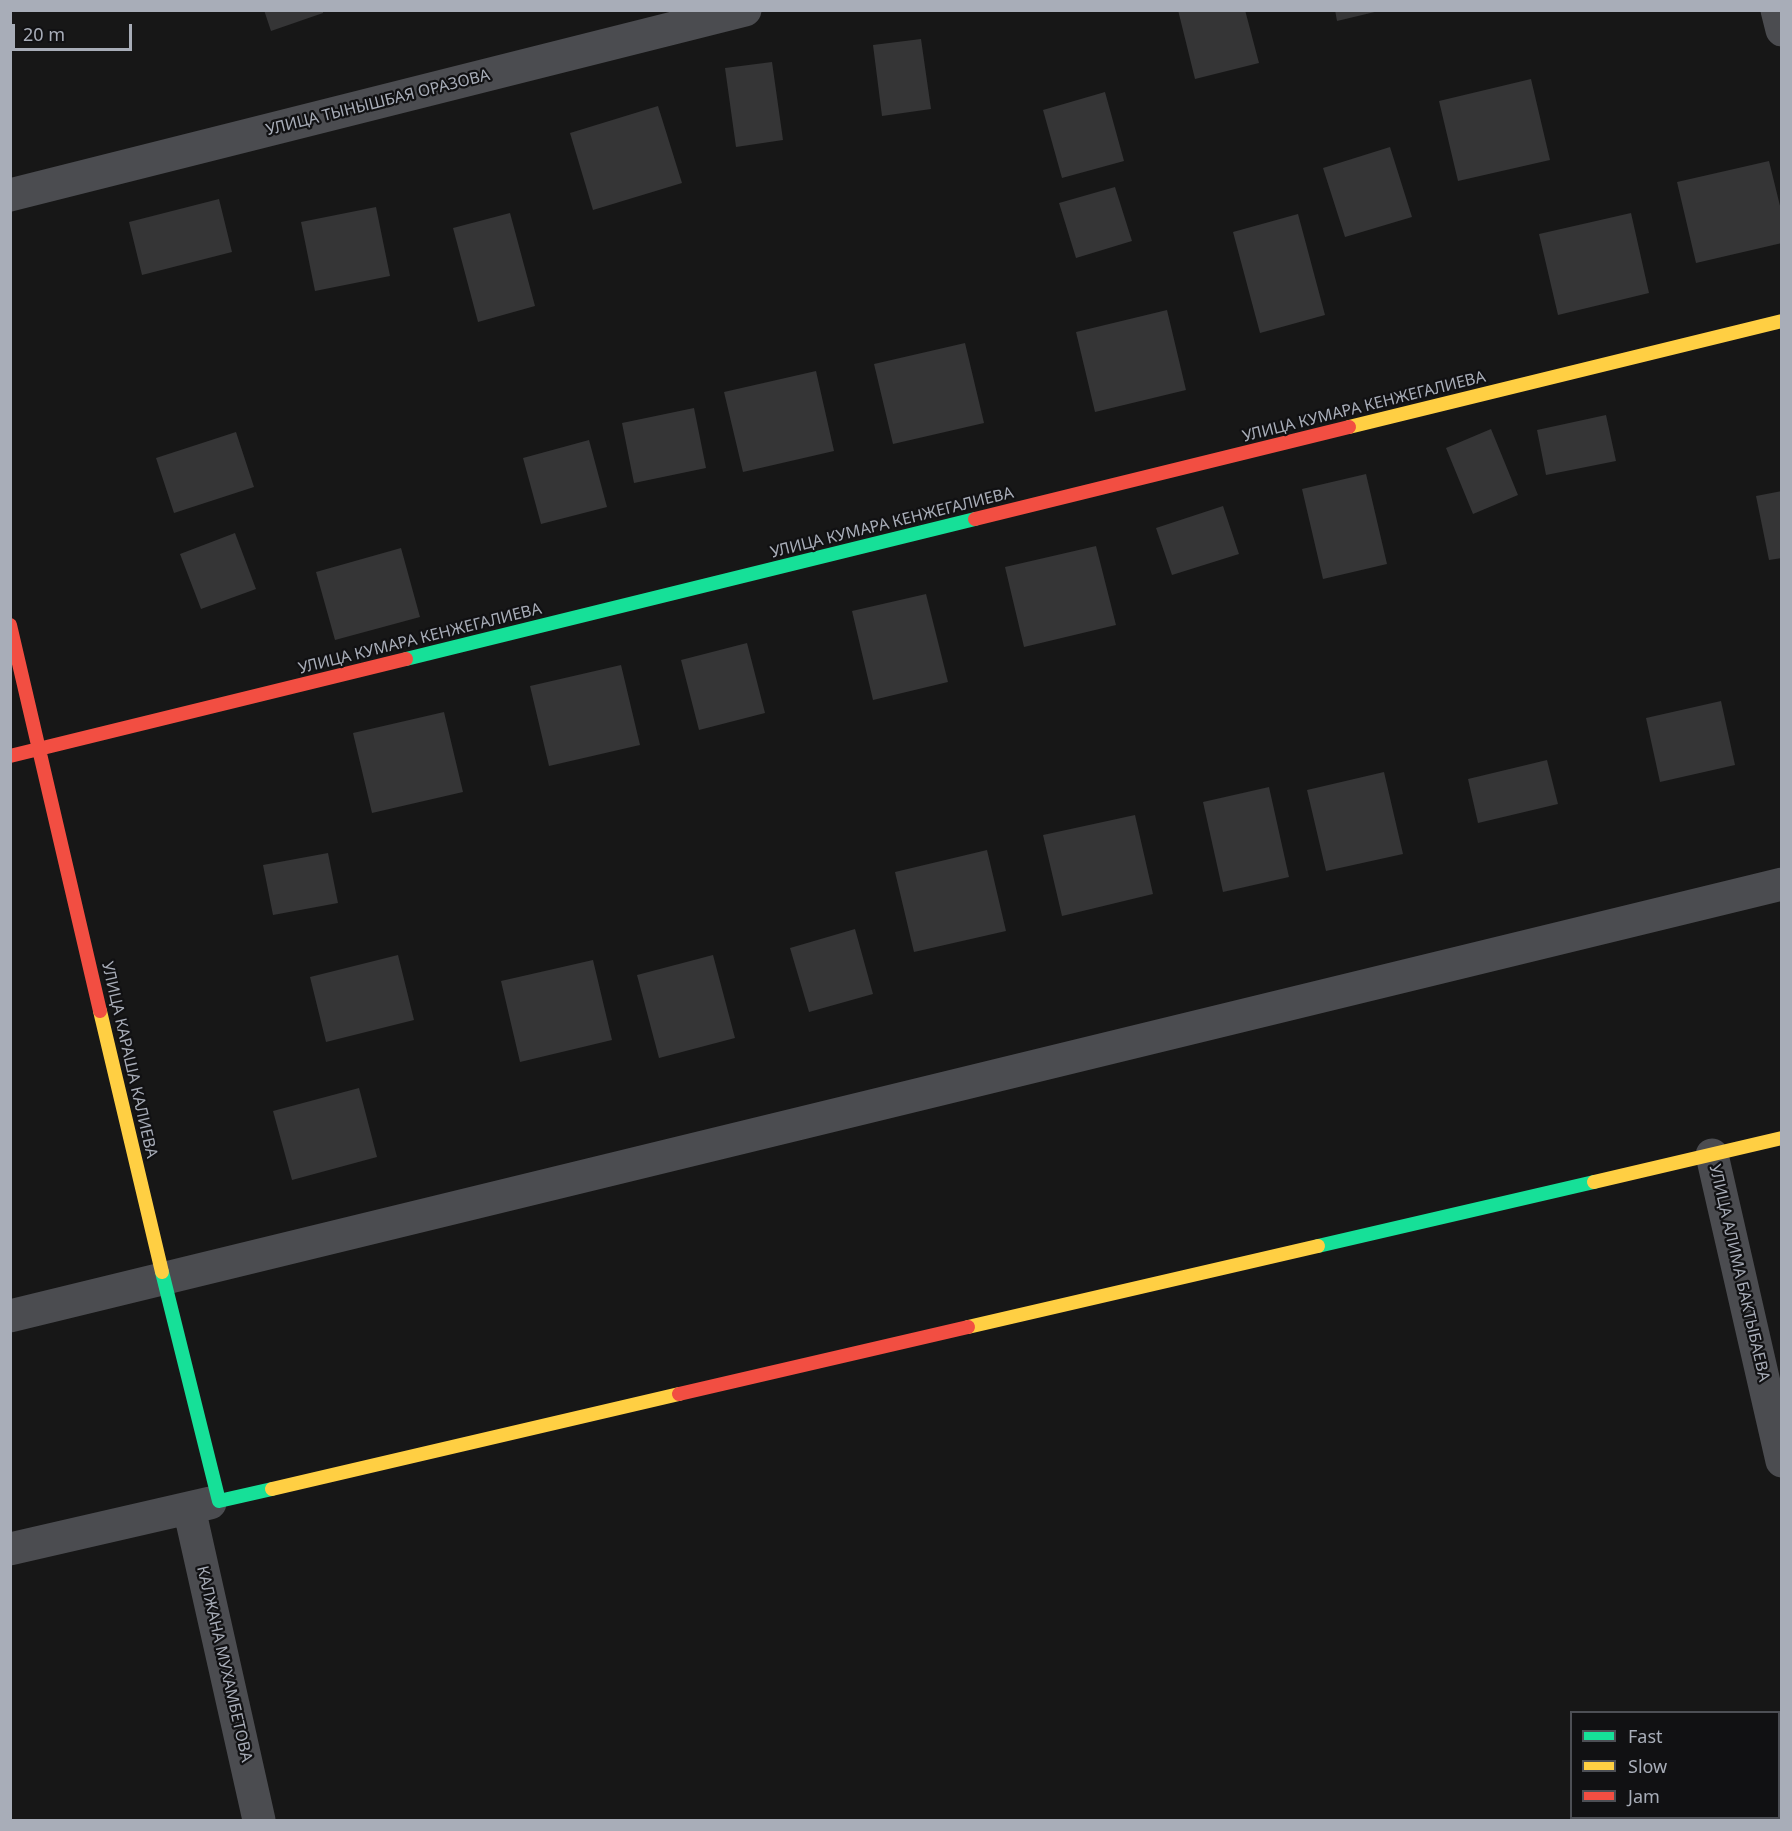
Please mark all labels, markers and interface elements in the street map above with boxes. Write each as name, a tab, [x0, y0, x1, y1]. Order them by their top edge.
scale bar	[15, 12, 135, 50]
text: 20 m	[23, 22, 65, 46]
street label: УЛИЦА ТЫНЫШБАЯ ОРАЗОВА	[264, 66, 492, 140]
street label: УЛИЦА КУМАРА КЕНЖЕГАЛИЕВА	[1240, 367, 1488, 447]
street label: УЛИЦА КУМАРА КЕНЖЕГАЛИЕВА	[768, 483, 1016, 563]
street label: УЛИЦА КУМАРА КЕНЖЕГАЛИЕВА	[296, 599, 544, 679]
street label: УЛИЦА КАРАША КАЛИЕВА	[97, 960, 161, 1160]
street label: УЛИЦА АЛИМА БАКТЫБАЕВА	[1705, 1163, 1773, 1383]
street label: КАЛЖАНА МУХАМБЕТОВА	[192, 1564, 256, 1764]
legend	[1570, 1711, 1780, 1819]
text: Fast	[1628, 1724, 1663, 1748]
text: Slow	[1628, 1754, 1667, 1778]
text: Jam	[1628, 1784, 1660, 1808]

